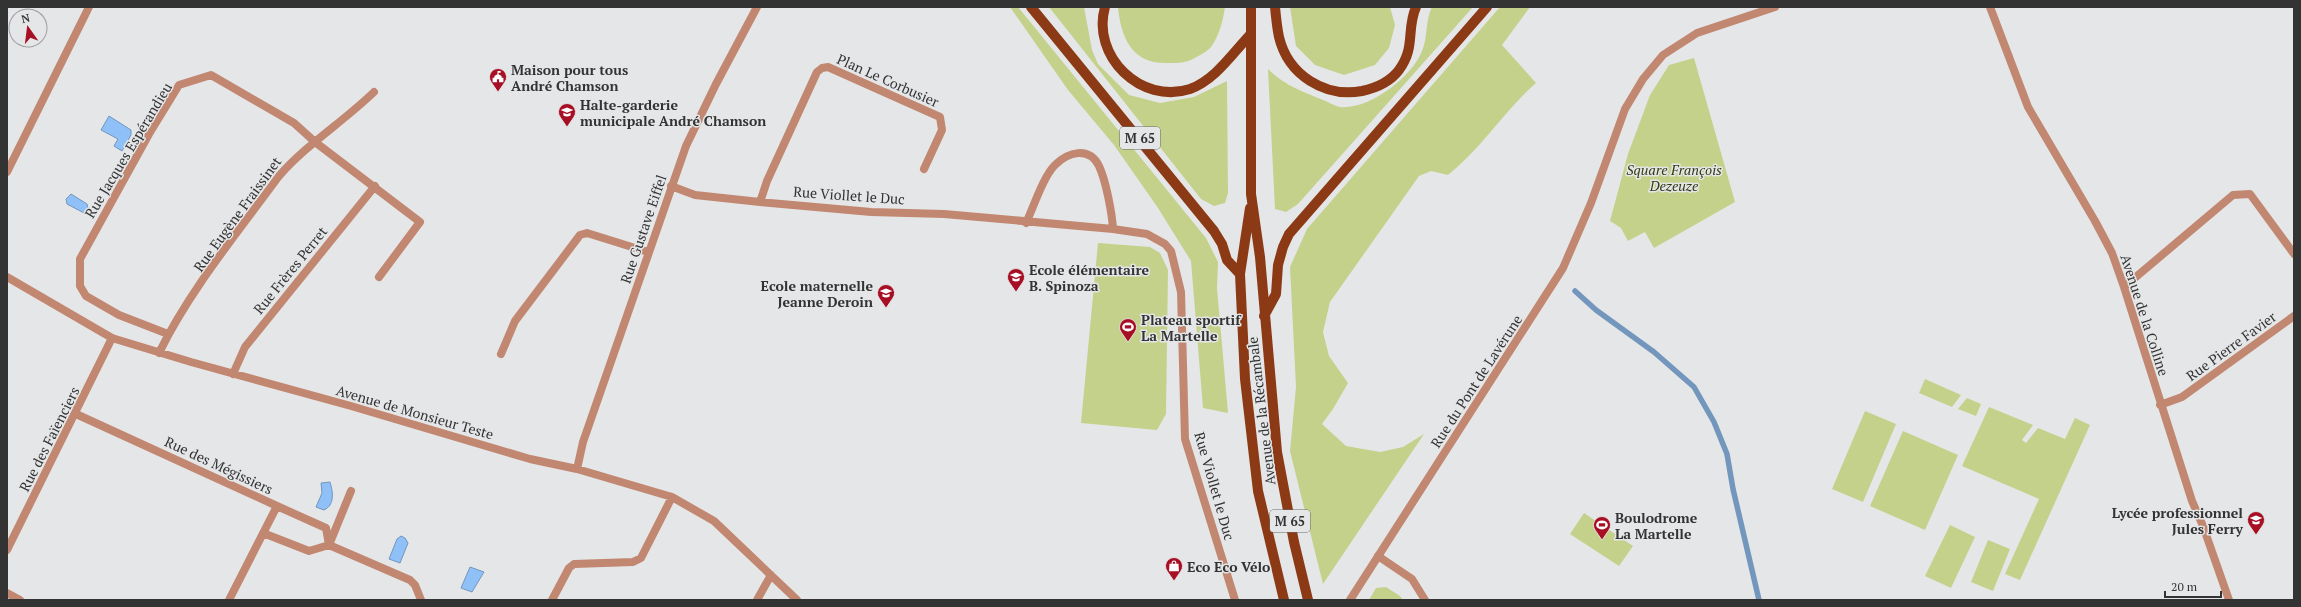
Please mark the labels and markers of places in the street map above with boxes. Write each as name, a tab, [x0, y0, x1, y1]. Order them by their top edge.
place label: Maison pour tous André Chamson	[511, 60, 628, 95]
public building icon: Maison pour tous André Chamson	[488, 67, 508, 92]
place label: Halte-garderie municipale André Chamson	[580, 95, 766, 130]
school or university icon: Halte-garderie municipale André Chamson	[557, 102, 577, 127]
place label: Ecole élémentaire B. Spinoza	[1029, 260, 1150, 295]
school or university icon: Ecole élémentaire B. Spinoza	[1006, 267, 1026, 292]
place label: Ecole maternelle Jeanne Deroin	[760, 276, 873, 311]
school or university icon: Ecole maternelle Jeanne Deroin	[876, 283, 896, 308]
place label: Plateau sportif La Martelle	[1141, 310, 1242, 345]
sports icon: Plateau sportif La Martelle	[1118, 317, 1138, 342]
place label: Lycée professionnel Jules Ferry	[2112, 503, 2244, 538]
place label: Boulodrome La Martelle	[1615, 508, 1698, 543]
school or university icon: Lycée professionnel Jules Ferry	[2246, 510, 2266, 535]
sports icon: Boulodrome La Martelle	[1592, 515, 1612, 540]
shop icon: Eco Eco Vélo	[1164, 556, 1184, 581]
place label: Eco Eco Vélo	[1187, 557, 1270, 576]

